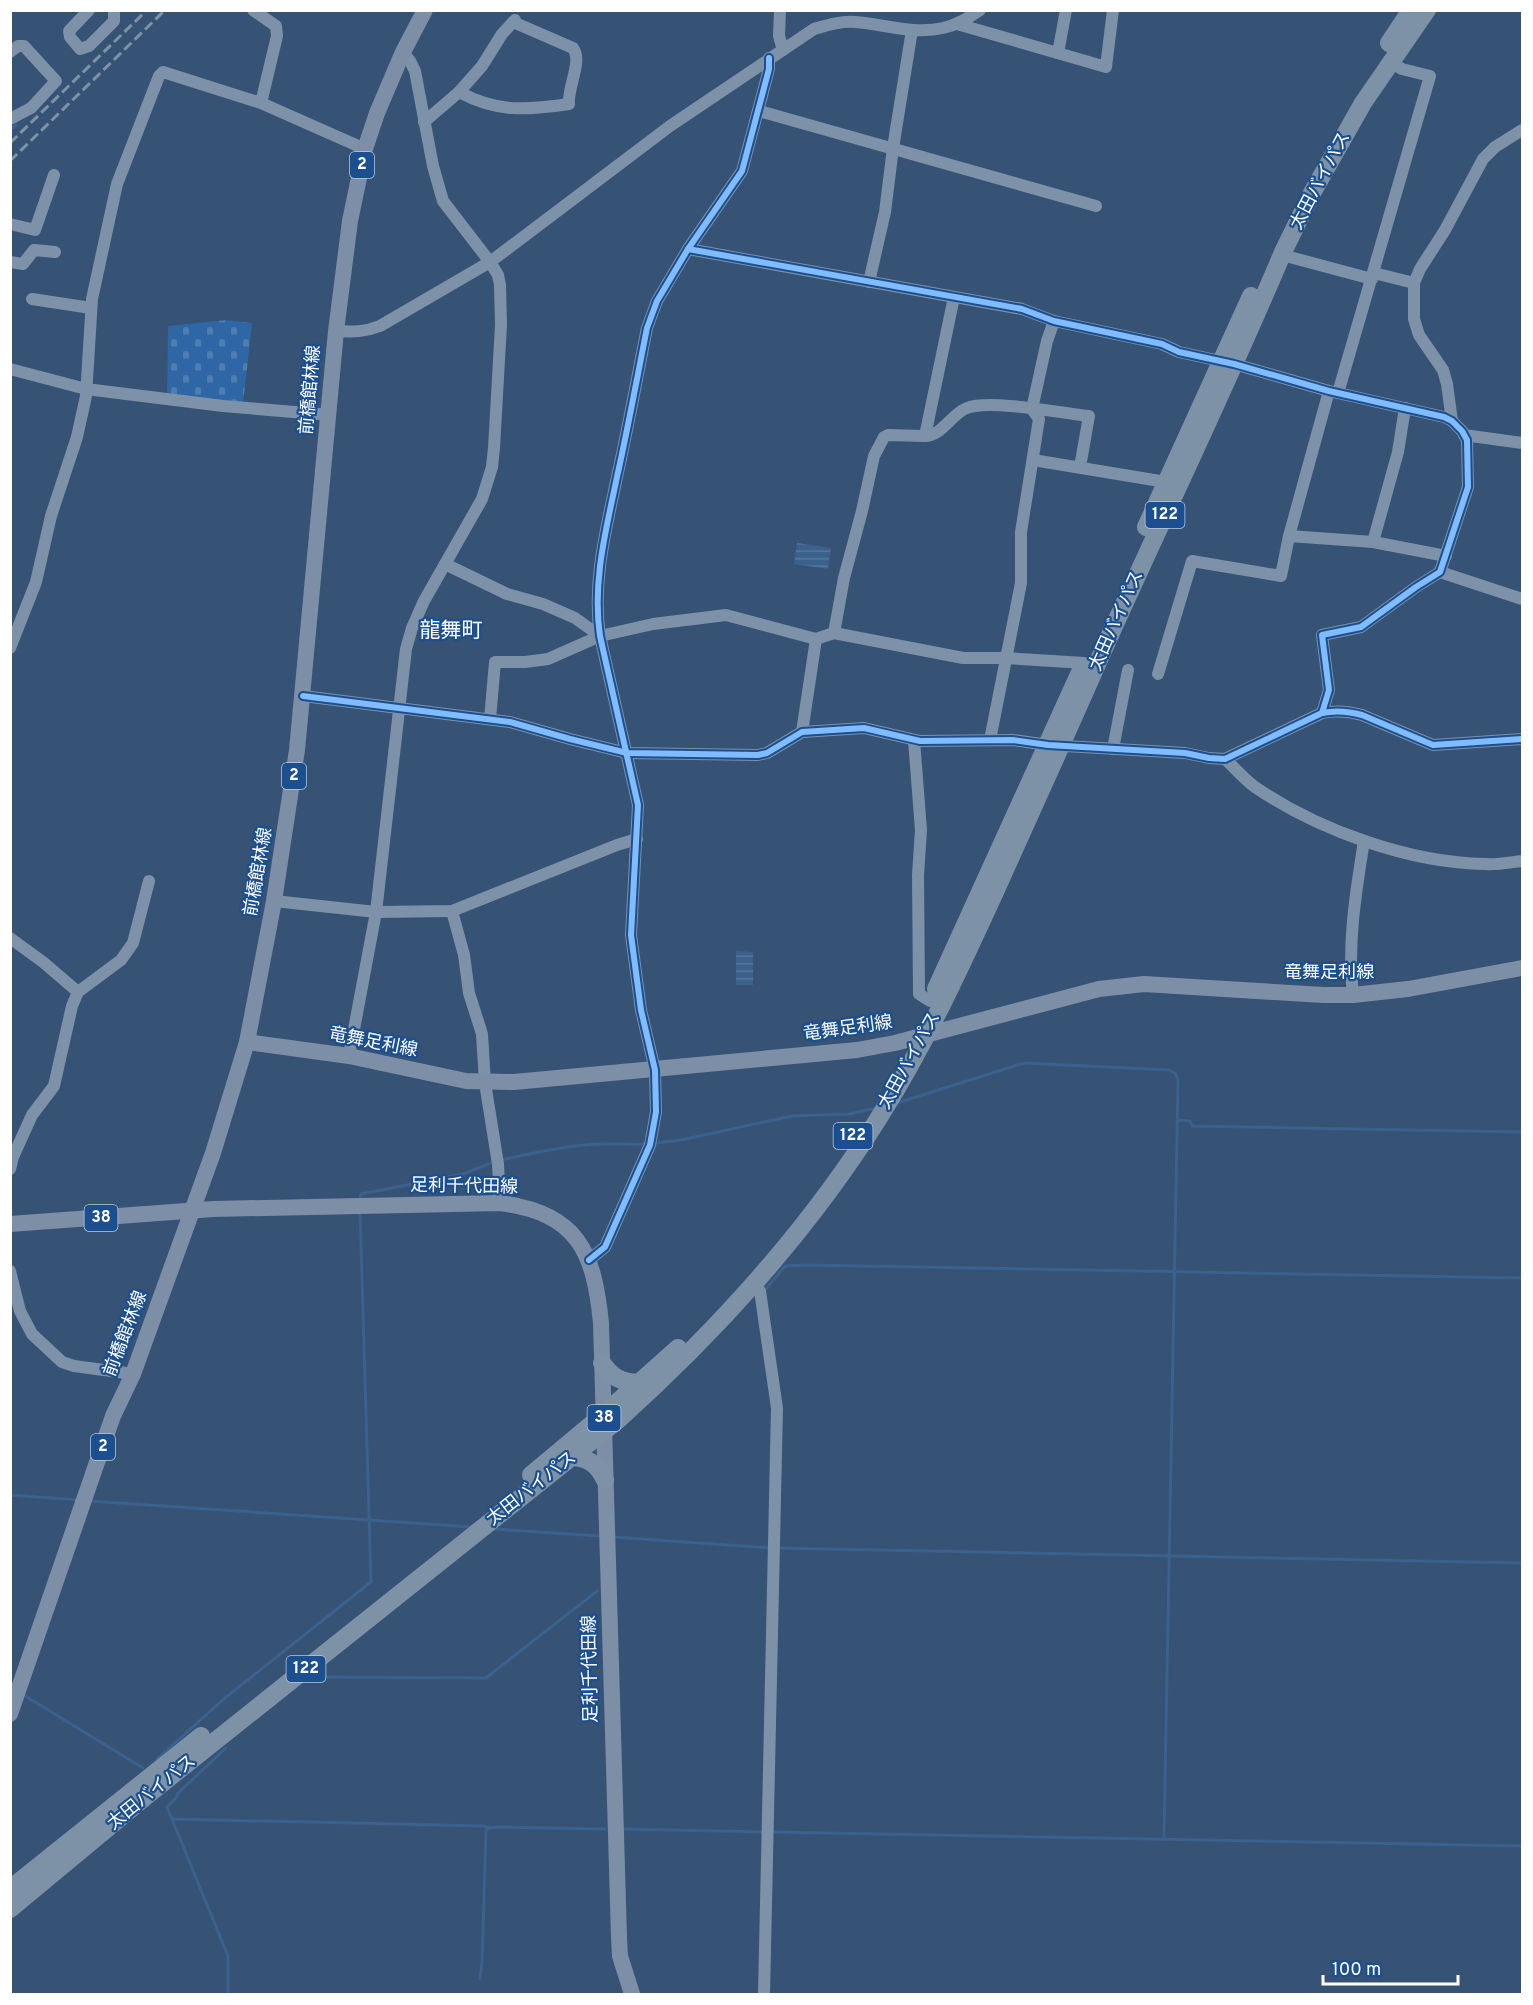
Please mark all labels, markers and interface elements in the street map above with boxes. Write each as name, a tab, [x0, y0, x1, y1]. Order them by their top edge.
street label: 太田バイパス	[1286, 128, 1356, 234]
road number: 2	[350, 152, 374, 178]
street label: 前橋館林線	[296, 344, 326, 436]
road number: 122	[1146, 502, 1184, 528]
street label: 太田バイパス	[1085, 567, 1149, 675]
district label: 龍舞町	[420, 618, 483, 645]
road number: 2	[282, 763, 306, 789]
street label: 前橋館林線	[240, 826, 278, 918]
street label: 竜舞足利線	[1284, 962, 1374, 985]
street label: 太田バイパス	[874, 1008, 946, 1114]
street label: 竜舞足利線	[802, 1011, 894, 1047]
street label: 竜舞足利線	[327, 1023, 419, 1063]
road number: 122	[834, 1123, 872, 1149]
street label: 足利千代田線	[410, 1175, 518, 1199]
road number: 38	[84, 1205, 118, 1231]
street label: 前橋館林線	[99, 1288, 153, 1380]
road number: 38	[588, 1405, 620, 1431]
road number: 2	[91, 1434, 115, 1460]
street label: 太田バイパス	[483, 1447, 581, 1531]
street label: 足利千代田線	[579, 1615, 603, 1723]
road number: 122	[286, 1656, 326, 1682]
street label: 太田バイパス	[103, 1750, 201, 1836]
scale bar	[1323, 1948, 1458, 1986]
text: 100 m	[1332, 1959, 1381, 1982]

